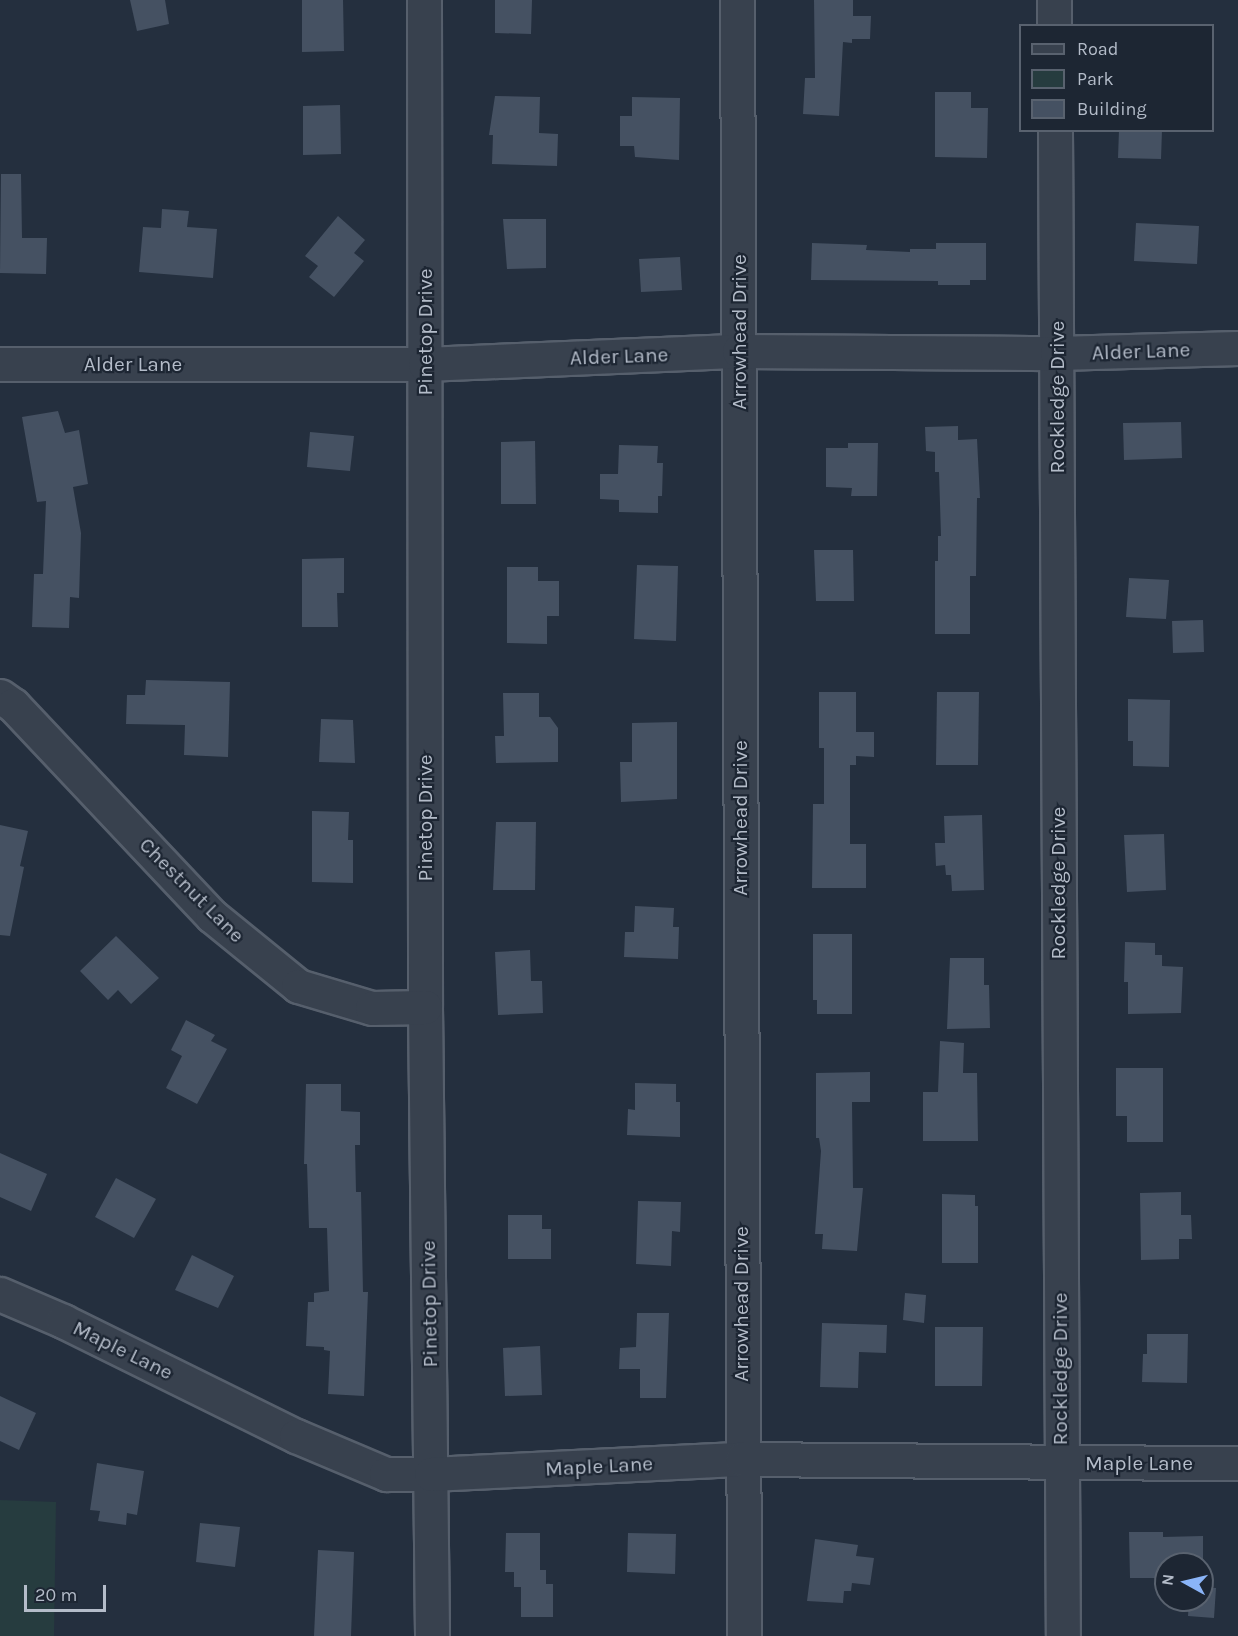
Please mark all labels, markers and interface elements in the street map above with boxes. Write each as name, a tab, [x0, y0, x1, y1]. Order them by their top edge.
legend	[1019, 24, 1214, 132]
text: Road	[1077, 38, 1118, 60]
text: Park	[1077, 68, 1114, 90]
text: Building	[1077, 98, 1147, 120]
street label: Arrowhead Drive	[726, 254, 752, 410]
street label: Pinetop Drive	[412, 268, 438, 396]
street label: Rockledge Drive	[1044, 321, 1070, 473]
street label: Alder Lane	[1091, 337, 1191, 365]
street label: Alder Lane	[569, 342, 669, 370]
street label: Alder Lane	[84, 351, 182, 377]
street label: Arrowhead Drive	[727, 740, 753, 896]
street label: Pinetop Drive	[412, 754, 438, 882]
street label: Rockledge Drive	[1045, 807, 1071, 959]
street label: Chestnut Lane	[134, 832, 250, 948]
street label: Arrowhead Drive	[728, 1226, 754, 1382]
street label: Pinetop Drive	[415, 1240, 443, 1368]
street label: Rockledge Drive	[1047, 1293, 1073, 1445]
street label: Maple Lane	[69, 1315, 177, 1385]
street label: Maple Lane	[1085, 1450, 1193, 1476]
street label: Maple Lane	[544, 1451, 654, 1481]
north arrow	[1154, 1552, 1214, 1612]
scale bar	[27, 1573, 110, 1611]
text: N	[1157, 1573, 1178, 1587]
text: 20 m	[35, 1584, 77, 1606]

